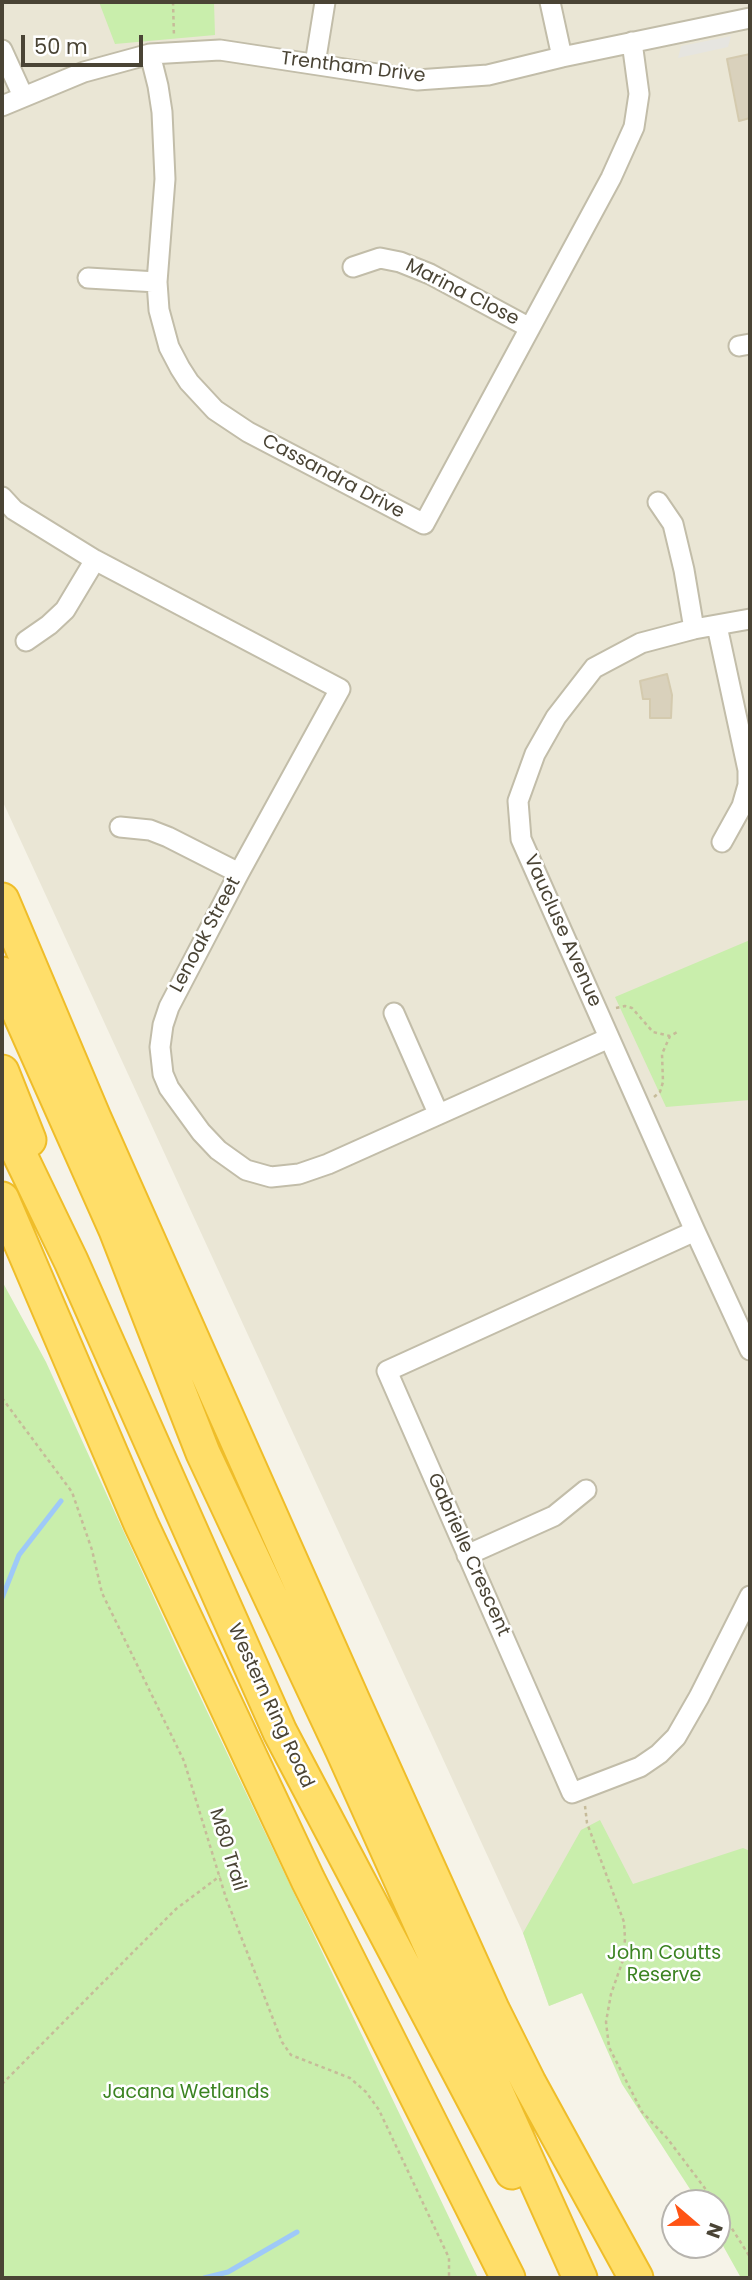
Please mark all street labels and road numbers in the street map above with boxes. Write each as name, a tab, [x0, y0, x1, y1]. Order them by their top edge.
street label: Trentham Drive	[279, 48, 427, 88]
street label: Marina Close	[401, 255, 523, 331]
street label: Cassandra Drive	[258, 430, 408, 524]
street label: Vaucluse Avenue	[518, 851, 606, 1011]
street label: Lenoak Street	[166, 873, 246, 997]
street label: Gabrielle Crescent	[422, 1470, 514, 1640]
street label: Western Ring Road	[222, 1620, 318, 1792]
street label: M80 Trail	[204, 1806, 250, 1894]

